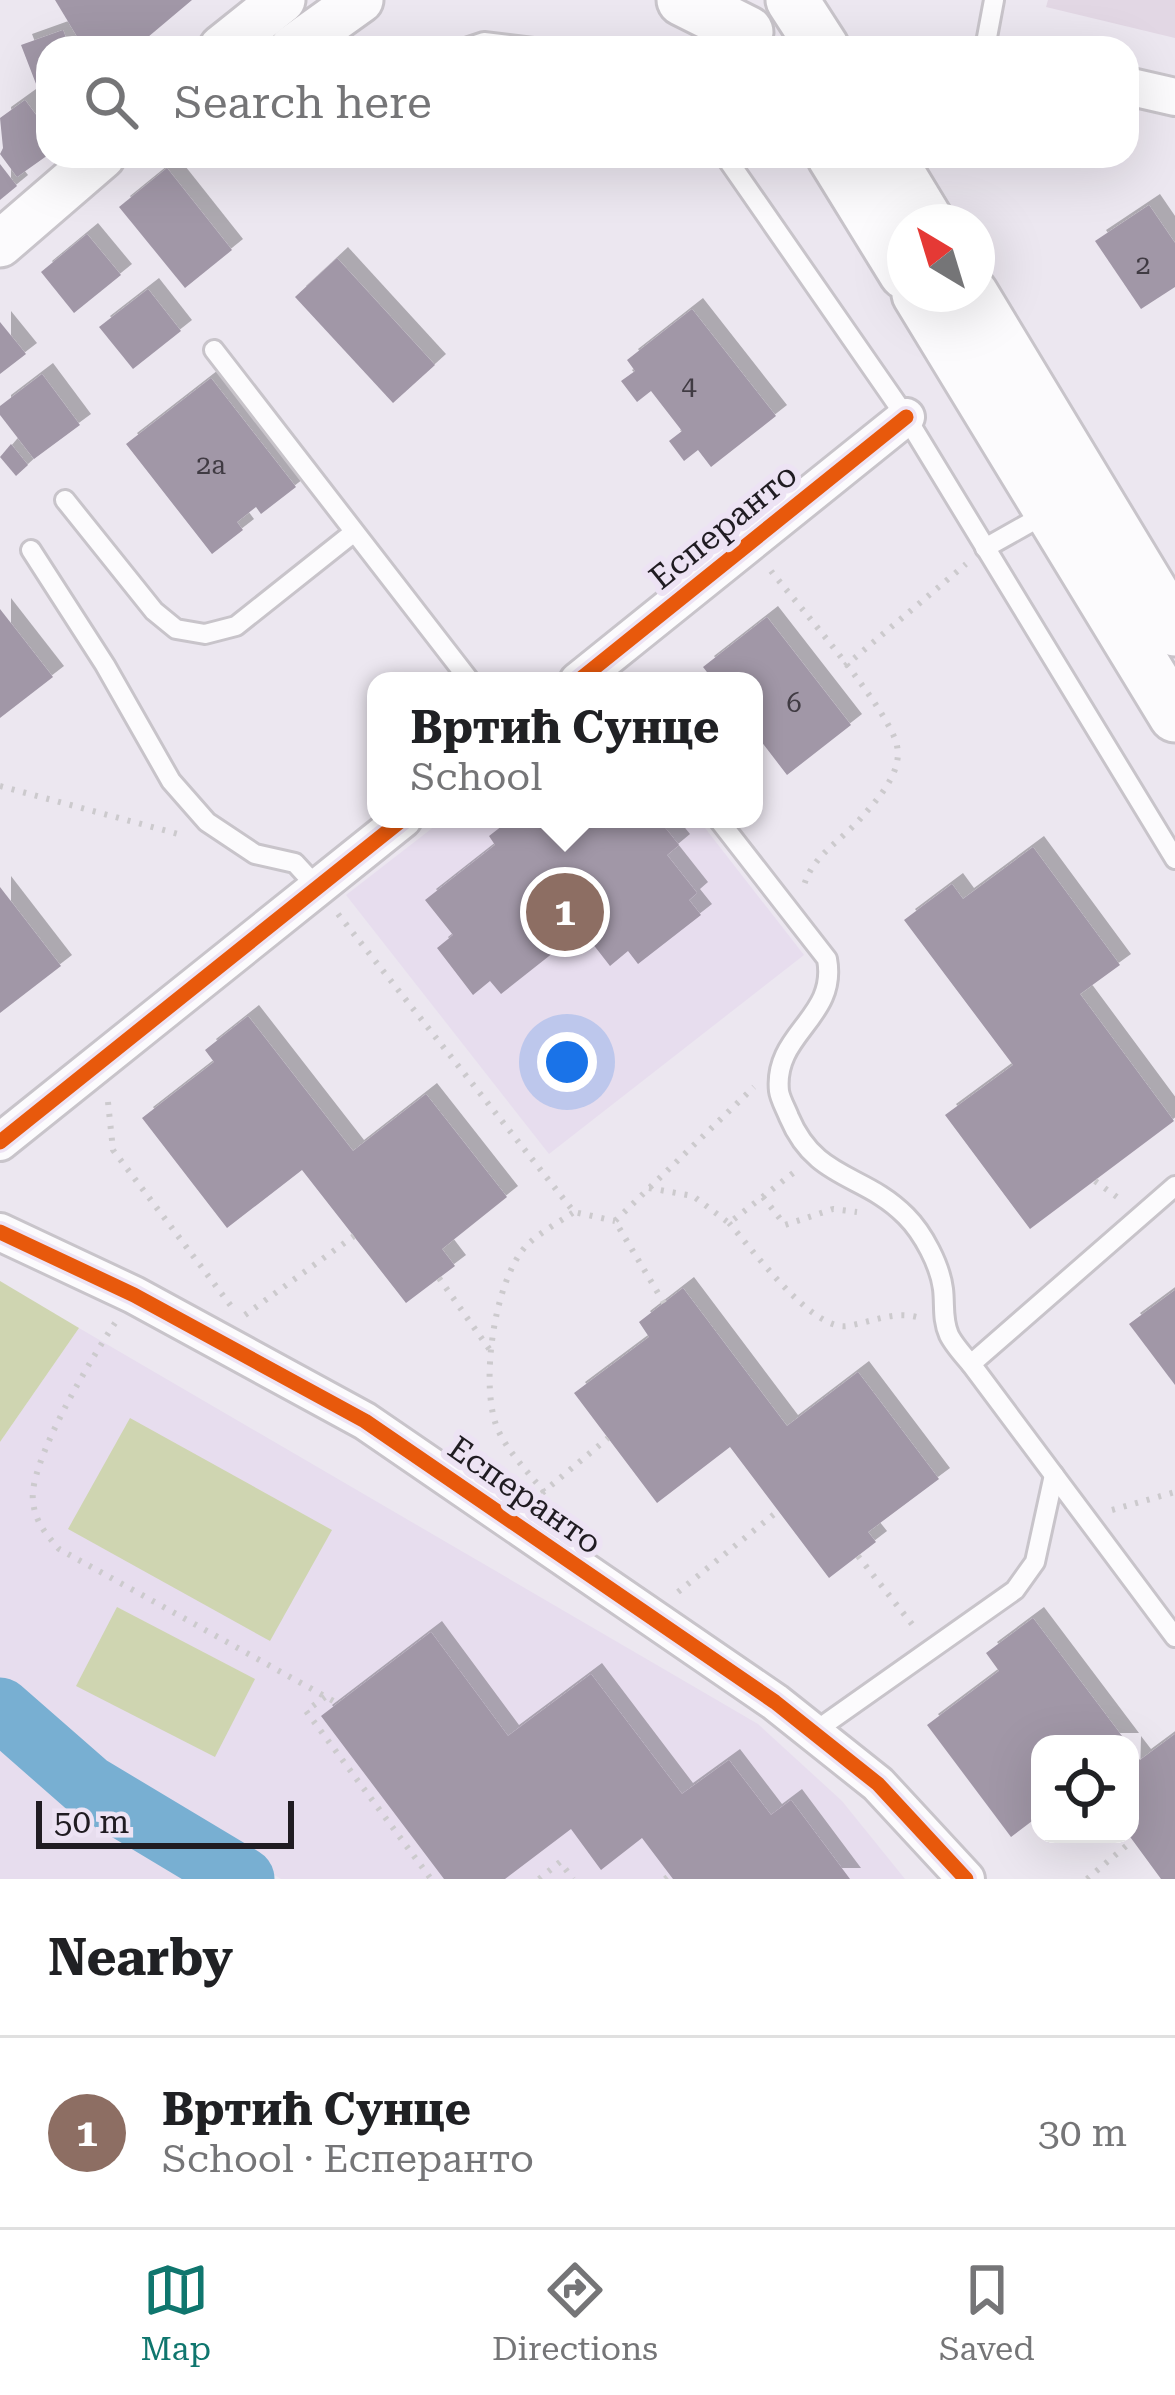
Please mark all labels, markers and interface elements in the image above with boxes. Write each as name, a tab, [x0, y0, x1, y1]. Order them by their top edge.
search box	[36, 36, 1139, 168]
icon: search	[78, 69, 144, 135]
text: Search here	[174, 76, 432, 129]
north arrow	[887, 204, 995, 312]
house number: 2	[1135, 249, 1151, 281]
house number: 4	[681, 370, 697, 402]
house number: 2a	[196, 449, 226, 481]
street label: Есперанто	[641, 455, 805, 597]
popup	[367, 672, 763, 828]
house number: 6	[786, 687, 802, 719]
text: Вртић Сунце	[411, 701, 719, 754]
text: School	[411, 754, 542, 800]
pin: 1	[526, 867, 604, 957]
your location	[537, 1032, 597, 1092]
street label: Есперанто	[441, 1428, 609, 1562]
map controls	[1031, 1735, 1139, 1843]
button: locate	[1031, 1735, 1139, 1843]
scale bar	[36, 1795, 294, 1848]
text: 50 m	[54, 1802, 129, 1841]
text: Nearby	[48, 1928, 233, 1987]
text: Вртић Сунце	[162, 2083, 471, 2136]
text: 1	[76, 2110, 98, 2156]
text: 30 m	[1038, 2110, 1127, 2156]
text: School · Есперанто	[162, 2136, 534, 2182]
tab: Map	[140, 2257, 211, 2368]
tab: Directions	[492, 2257, 658, 2368]
tab: Saved	[939, 2257, 1035, 2368]

